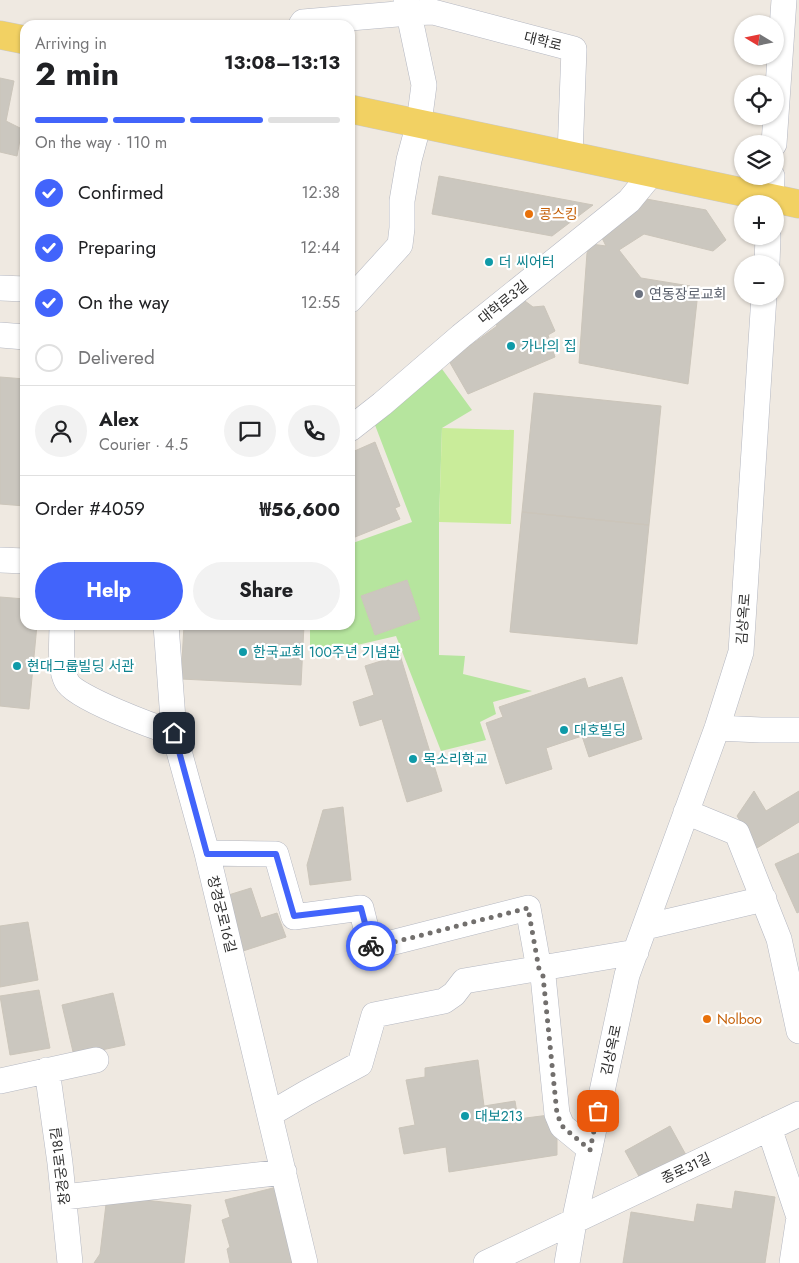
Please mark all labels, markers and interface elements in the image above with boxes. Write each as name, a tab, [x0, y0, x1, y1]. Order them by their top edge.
north arrow	[734, 15, 784, 65]
map controls	[734, 15, 784, 305]
street label: 대학로	[522, 27, 564, 55]
text: Arriving in	[35, 32, 107, 55]
text: 13:08–13:13	[224, 49, 340, 76]
text: 2 min	[35, 51, 119, 97]
button: locate	[734, 75, 784, 125]
text: On the way · 110 m	[35, 131, 167, 154]
button: layers	[734, 135, 784, 185]
icon: check	[35, 179, 63, 207]
text: Confirmed	[78, 179, 164, 206]
text: 12:38	[301, 181, 340, 204]
button: +	[734, 195, 784, 245]
place label: 콩스킹	[539, 204, 578, 224]
marker: 콩스킹	[523, 208, 535, 220]
icon: check	[35, 234, 63, 262]
text: Preparing	[78, 234, 156, 261]
text: 12:44	[300, 236, 340, 259]
place label: 더 씨어터	[499, 252, 555, 272]
button: −	[734, 255, 784, 305]
marker: 더 씨어터	[483, 256, 495, 268]
street label: 대학로3길	[474, 276, 532, 328]
place label: 연동장로교회	[649, 284, 726, 304]
marker: 연동장로교회	[633, 288, 645, 300]
icon: check	[35, 289, 63, 317]
text: On the way	[78, 289, 169, 316]
text: 12:55	[301, 291, 340, 314]
place label: 가나의 집	[521, 336, 577, 356]
marker: 가나의 집	[505, 340, 517, 352]
text: Delivered	[78, 344, 155, 371]
button: person	[35, 405, 87, 457]
button: chat	[224, 405, 276, 457]
button: phone	[288, 405, 340, 457]
text: Alex	[99, 406, 139, 433]
text: Courier · 4.5	[99, 433, 188, 456]
text: Order #4059	[35, 495, 145, 522]
text: ₩56,600	[260, 496, 340, 523]
button: Help	[35, 562, 183, 620]
button: Share	[193, 562, 340, 620]
street label: 김상옥로	[731, 592, 755, 645]
place label: 한국교회 100주년 기념관	[253, 642, 401, 662]
marker: 한국교회 100주년 기념관	[237, 646, 249, 658]
place label: 현대그룹빌딩 서관	[27, 656, 134, 676]
marker: 현대그룹빌딩 서관	[11, 660, 23, 672]
pin	[153, 712, 195, 754]
icon: home	[160, 719, 188, 747]
place label: 대호빌딩	[574, 720, 626, 740]
marker: 대호빌딩	[558, 724, 570, 736]
place label: 목소리학교	[423, 749, 488, 769]
marker: 목소리학교	[407, 753, 419, 765]
street label: 창경궁로16길	[203, 873, 241, 955]
courier	[346, 921, 396, 971]
icon: bike	[357, 932, 385, 960]
place label: Nolboo	[717, 1009, 762, 1029]
marker: Nolboo	[701, 1013, 713, 1025]
street label: 김상옥로	[596, 1023, 626, 1077]
pin	[577, 1090, 619, 1132]
icon: bag	[584, 1097, 612, 1125]
place label: 대보213	[475, 1106, 523, 1126]
marker: 대보213	[459, 1110, 471, 1122]
street label: 창경궁로18길	[45, 1126, 75, 1206]
street label: 종로31길	[658, 1148, 714, 1188]

